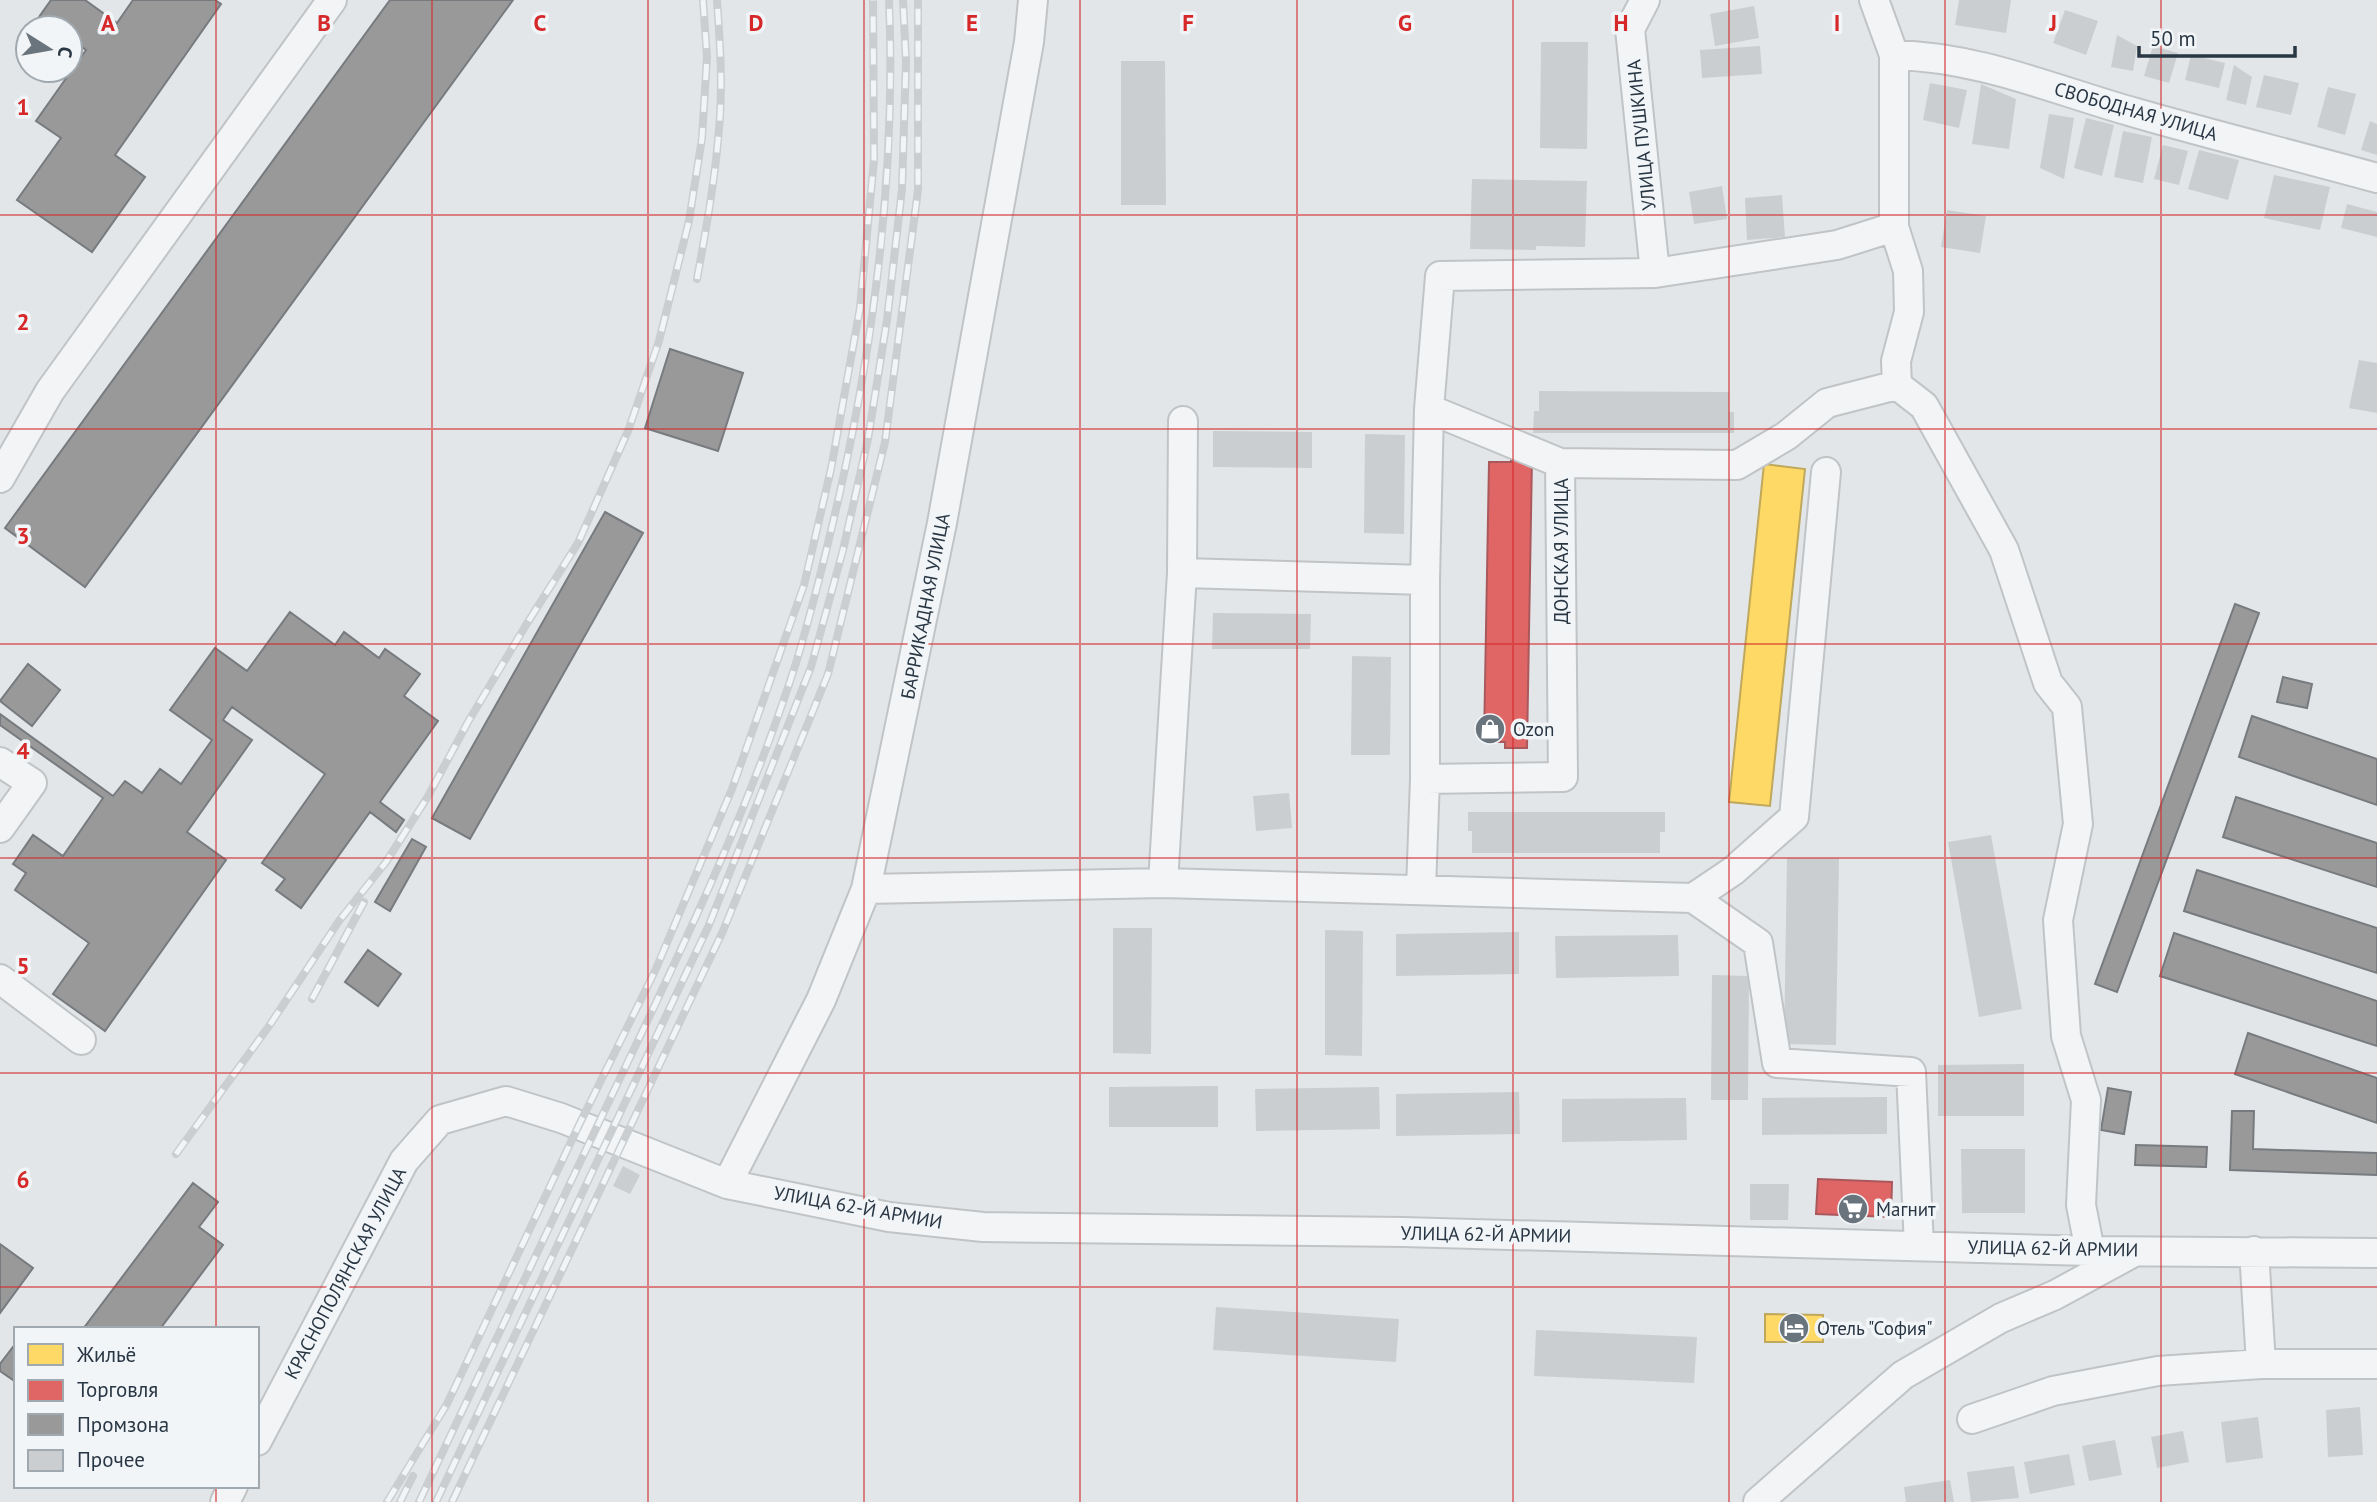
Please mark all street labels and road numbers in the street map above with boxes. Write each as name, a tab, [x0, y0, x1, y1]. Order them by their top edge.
street label: УЛИЦА ПУШКИНА	[1621, 59, 1661, 211]
street label: СВОБОДНАЯ УЛИЦА	[2052, 76, 2220, 146]
street label: ДОНСКАЯ УЛИЦА	[1549, 478, 1573, 624]
street label: БАРРИКАДНАЯ УЛИЦА	[895, 511, 955, 701]
street label: КРАСНОПОЛЯНСКАЯ УЛИЦА	[279, 1163, 411, 1383]
street label: УЛИЦА 62-Й АРМИИ	[772, 1180, 944, 1234]
street label: УЛИЦА 62-Й АРМИИ	[1400, 1221, 1572, 1247]
street label: УЛИЦА 62-Й АРМИИ	[1967, 1235, 2139, 1261]

